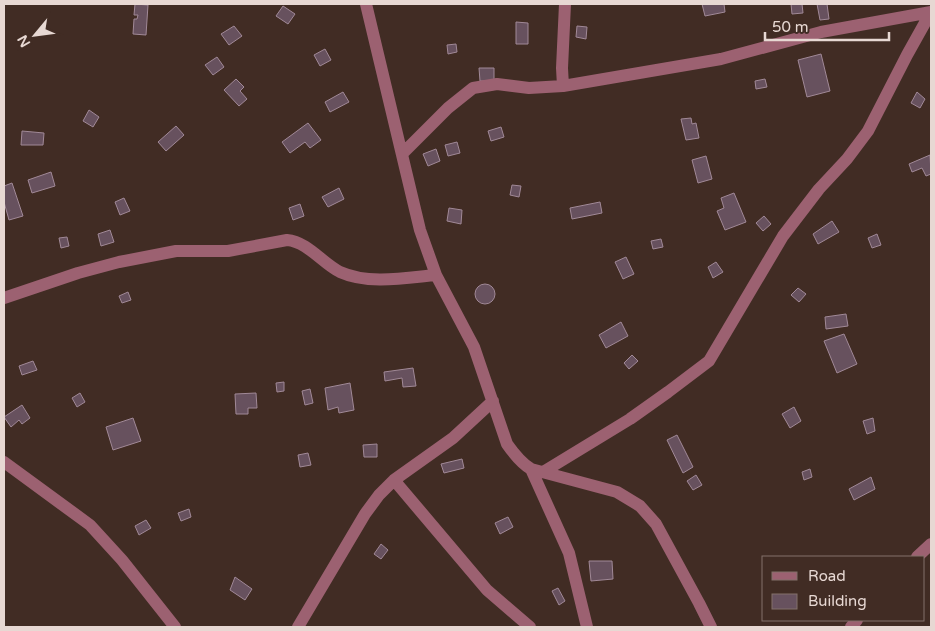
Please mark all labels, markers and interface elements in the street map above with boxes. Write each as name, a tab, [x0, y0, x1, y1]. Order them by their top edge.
north arrow	[10, 10, 60, 60]
scale bar	[765, 10, 889, 42]
text: 50 m	[772, 18, 809, 36]
text: N	[14, 32, 34, 50]
legend	[762, 556, 925, 621]
text: Road	[808, 567, 846, 585]
text: Building	[808, 592, 867, 610]

